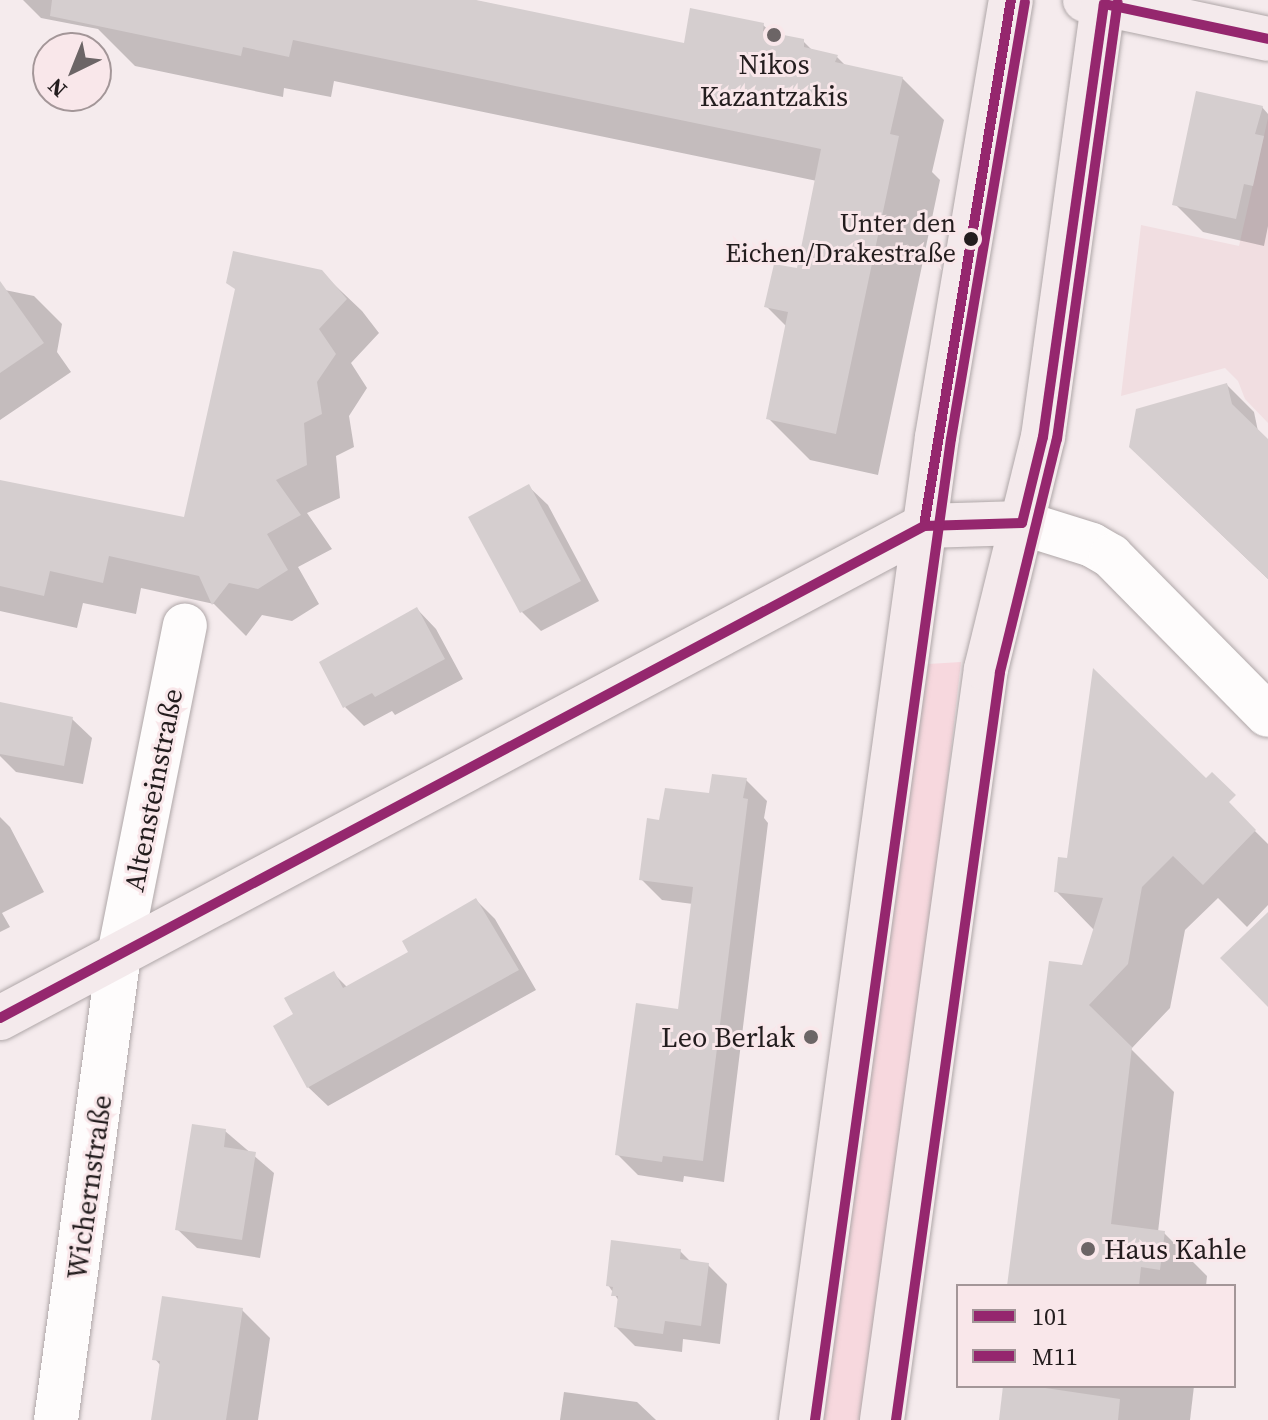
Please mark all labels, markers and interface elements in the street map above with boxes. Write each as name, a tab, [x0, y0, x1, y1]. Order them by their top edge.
marker: Nikos Kazantzakis	[765, 26, 783, 44]
north arrow	[32, 32, 112, 112]
place label: Nikos Kazantzakis	[700, 47, 848, 113]
text: N	[41, 72, 73, 105]
place label: Unter den Eichen/Drakestraße	[725, 208, 956, 270]
marker: Unter den Eichen/Drakestraße	[963, 231, 979, 247]
street label: Altensteinstraße	[117, 686, 189, 894]
place label: Leo Berlak	[661, 1020, 795, 1054]
marker: Leo Berlak	[802, 1028, 820, 1046]
street label: Wichernstraße	[59, 1093, 119, 1281]
place label: Haus Kahle	[1104, 1232, 1247, 1266]
marker: Haus Kahle	[1079, 1240, 1097, 1258]
legend	[956, 1284, 1236, 1388]
text: 101	[1032, 1300, 1068, 1333]
text: M11	[1032, 1340, 1078, 1373]

